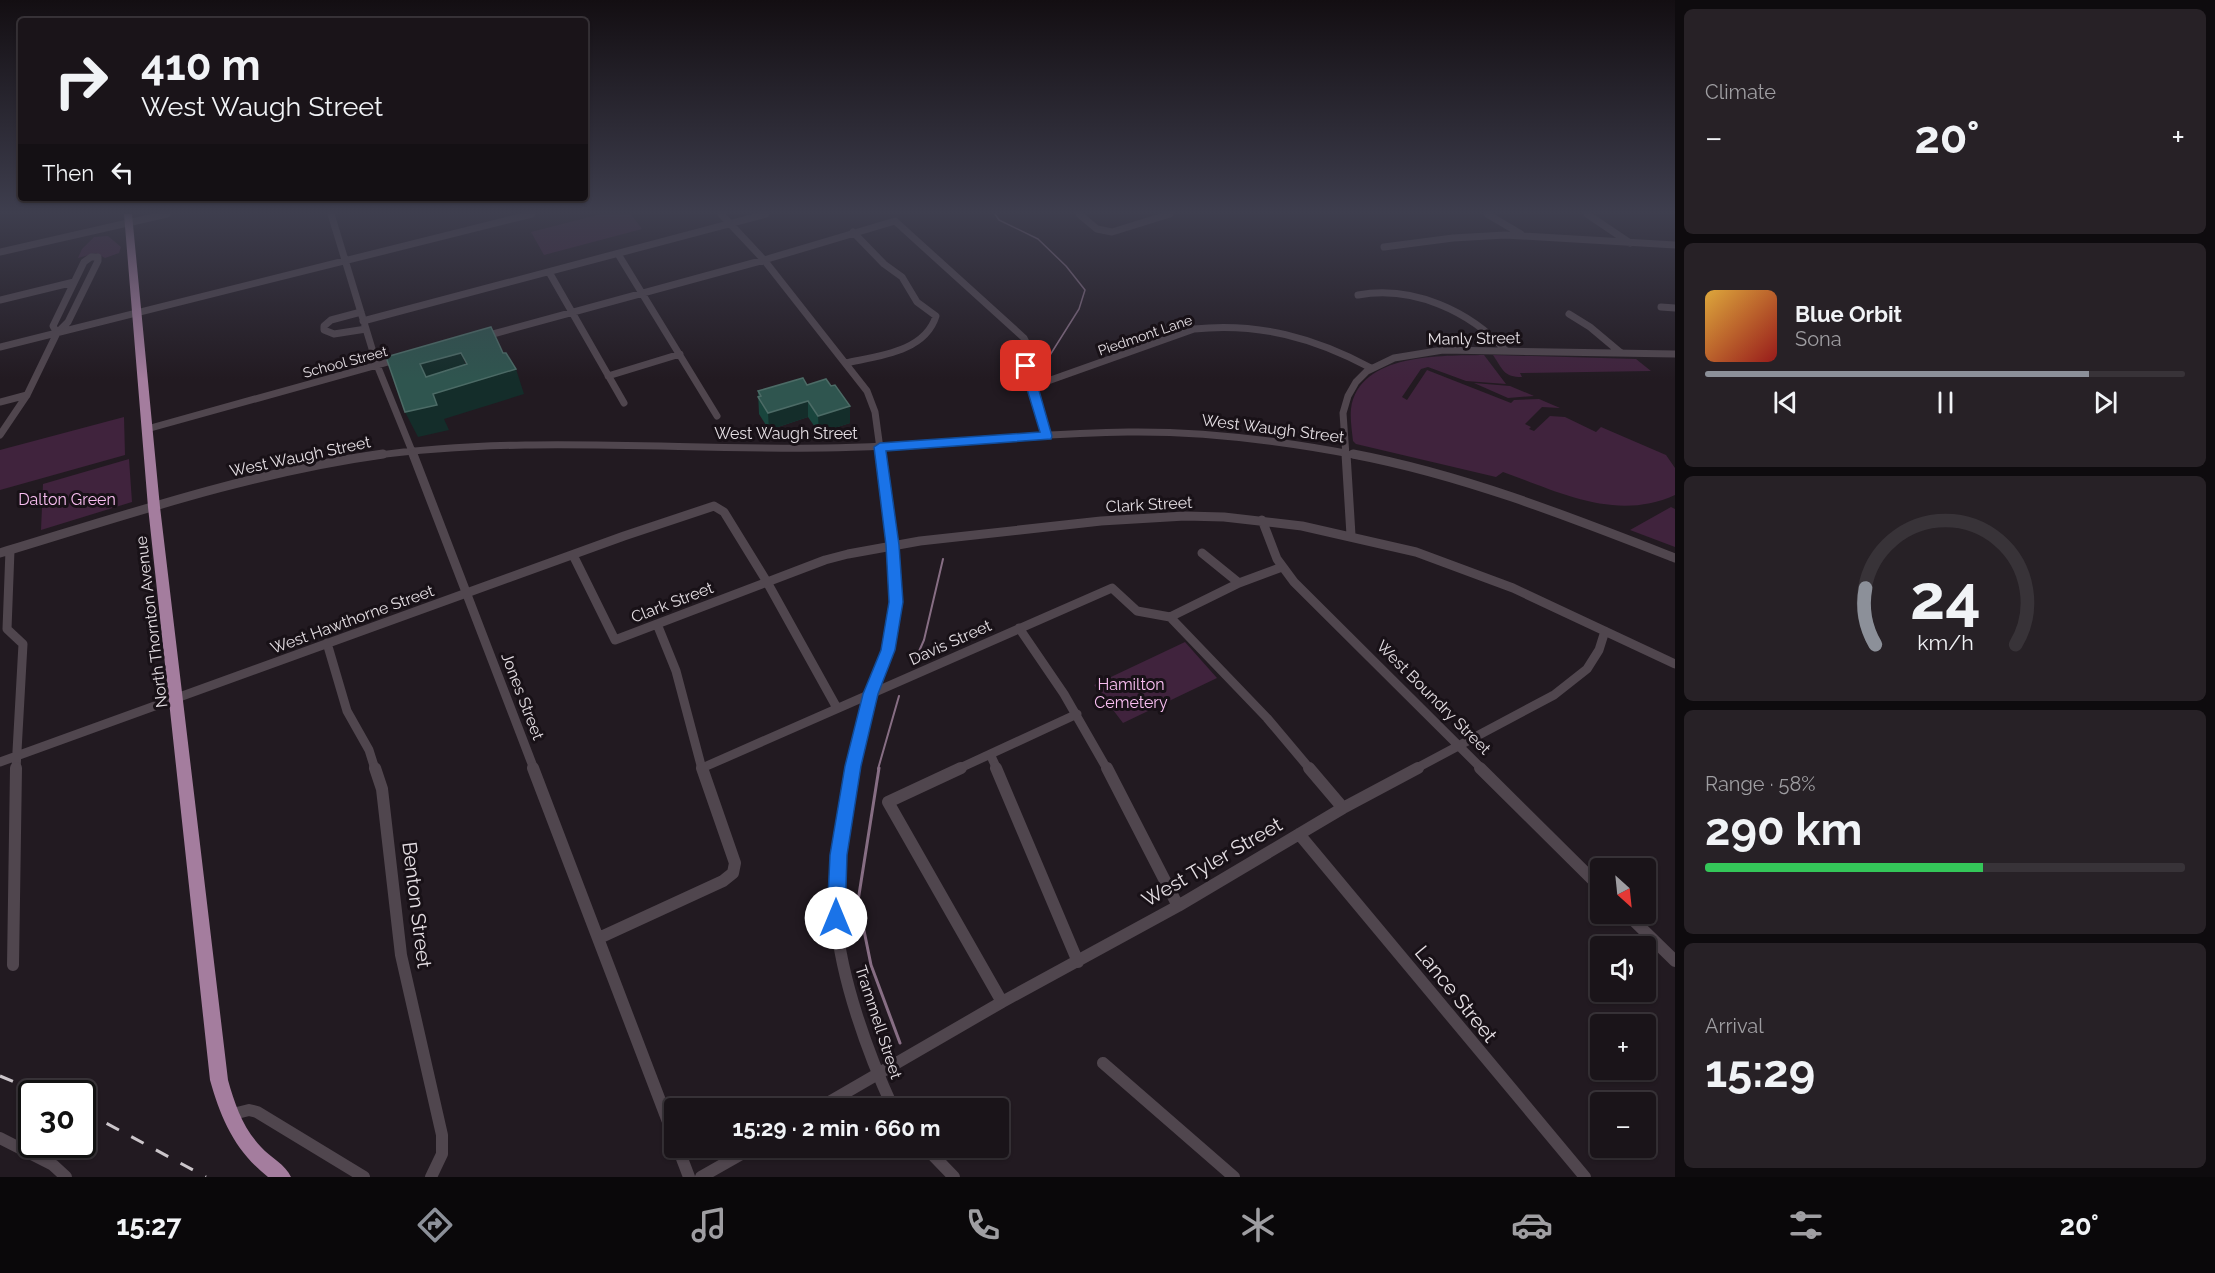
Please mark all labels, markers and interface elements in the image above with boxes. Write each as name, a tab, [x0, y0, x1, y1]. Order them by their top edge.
text: 410 m	[141, 41, 261, 90]
icon: right	[42, 42, 120, 120]
text: Climate	[1705, 80, 1776, 104]
text: West Waugh Street	[141, 91, 383, 122]
text: 20°	[1914, 111, 1980, 164]
text: −	[1705, 118, 1723, 157]
text: +	[2171, 118, 2185, 157]
icon: left	[106, 156, 139, 189]
text: Then	[42, 160, 94, 186]
text: Blue Orbit	[1795, 301, 1902, 327]
street label: Piedmont Lane	[1096, 311, 1194, 359]
text: Sona	[1795, 327, 1842, 351]
street label: Manly Street	[1427, 328, 1521, 349]
pin	[1000, 340, 1051, 391]
street label: School Street	[301, 343, 389, 381]
icon: arrive	[1009, 349, 1042, 382]
icon: previous	[1769, 386, 1802, 419]
icon: pause	[1929, 386, 1962, 419]
icon: next	[2089, 386, 2122, 419]
street label: West Waugh Street	[1201, 410, 1346, 447]
street label: West Waugh Street	[714, 424, 858, 443]
street label: West Waugh Street	[228, 432, 373, 481]
park label: Dalton Green	[18, 490, 116, 509]
street label: Clark Street	[1105, 493, 1193, 516]
street label: North Thornton Avenue	[132, 535, 171, 709]
text: 24	[1910, 561, 1980, 635]
street label: Clark Street	[628, 578, 717, 627]
street label: West Hawthorne Street	[268, 581, 437, 658]
street label: Davis Street	[906, 616, 995, 669]
text: km/h	[1917, 631, 1973, 656]
street label: West Boundry Street	[1373, 636, 1495, 759]
street label: Jones Street	[497, 650, 548, 743]
park label: Hamilton Cemetery	[1094, 675, 1168, 712]
text: Range · 58%	[1705, 772, 1816, 796]
text: 290 km	[1705, 803, 1862, 856]
street label: West Tyler Street	[1138, 812, 1287, 912]
street label: Benton Street	[397, 840, 437, 970]
north arrow	[1590, 858, 1656, 924]
map controls	[1590, 858, 1656, 1158]
position arrow	[804, 886, 868, 950]
button: sound	[1590, 936, 1656, 1002]
street label: Lance Street	[1410, 941, 1502, 1047]
street label: Trammell Street	[851, 963, 906, 1082]
button: +	[1590, 1014, 1656, 1080]
text: Arrival	[1705, 1014, 1764, 1038]
text: 15:29	[1705, 1045, 1815, 1098]
speed limit sign: 30	[18, 1080, 96, 1158]
button: −	[1590, 1092, 1656, 1158]
text: 15:29 · 2 min · 660 m	[733, 1115, 940, 1141]
icon: directions	[414, 1204, 456, 1246]
icon: music	[688, 1204, 730, 1246]
icon: phone	[962, 1204, 1004, 1246]
icon: climate	[1237, 1204, 1279, 1246]
icon: car	[1511, 1204, 1553, 1246]
icon: filters	[1785, 1204, 1827, 1246]
text: 15:27	[116, 1210, 182, 1241]
text: 20°	[2060, 1210, 2099, 1241]

